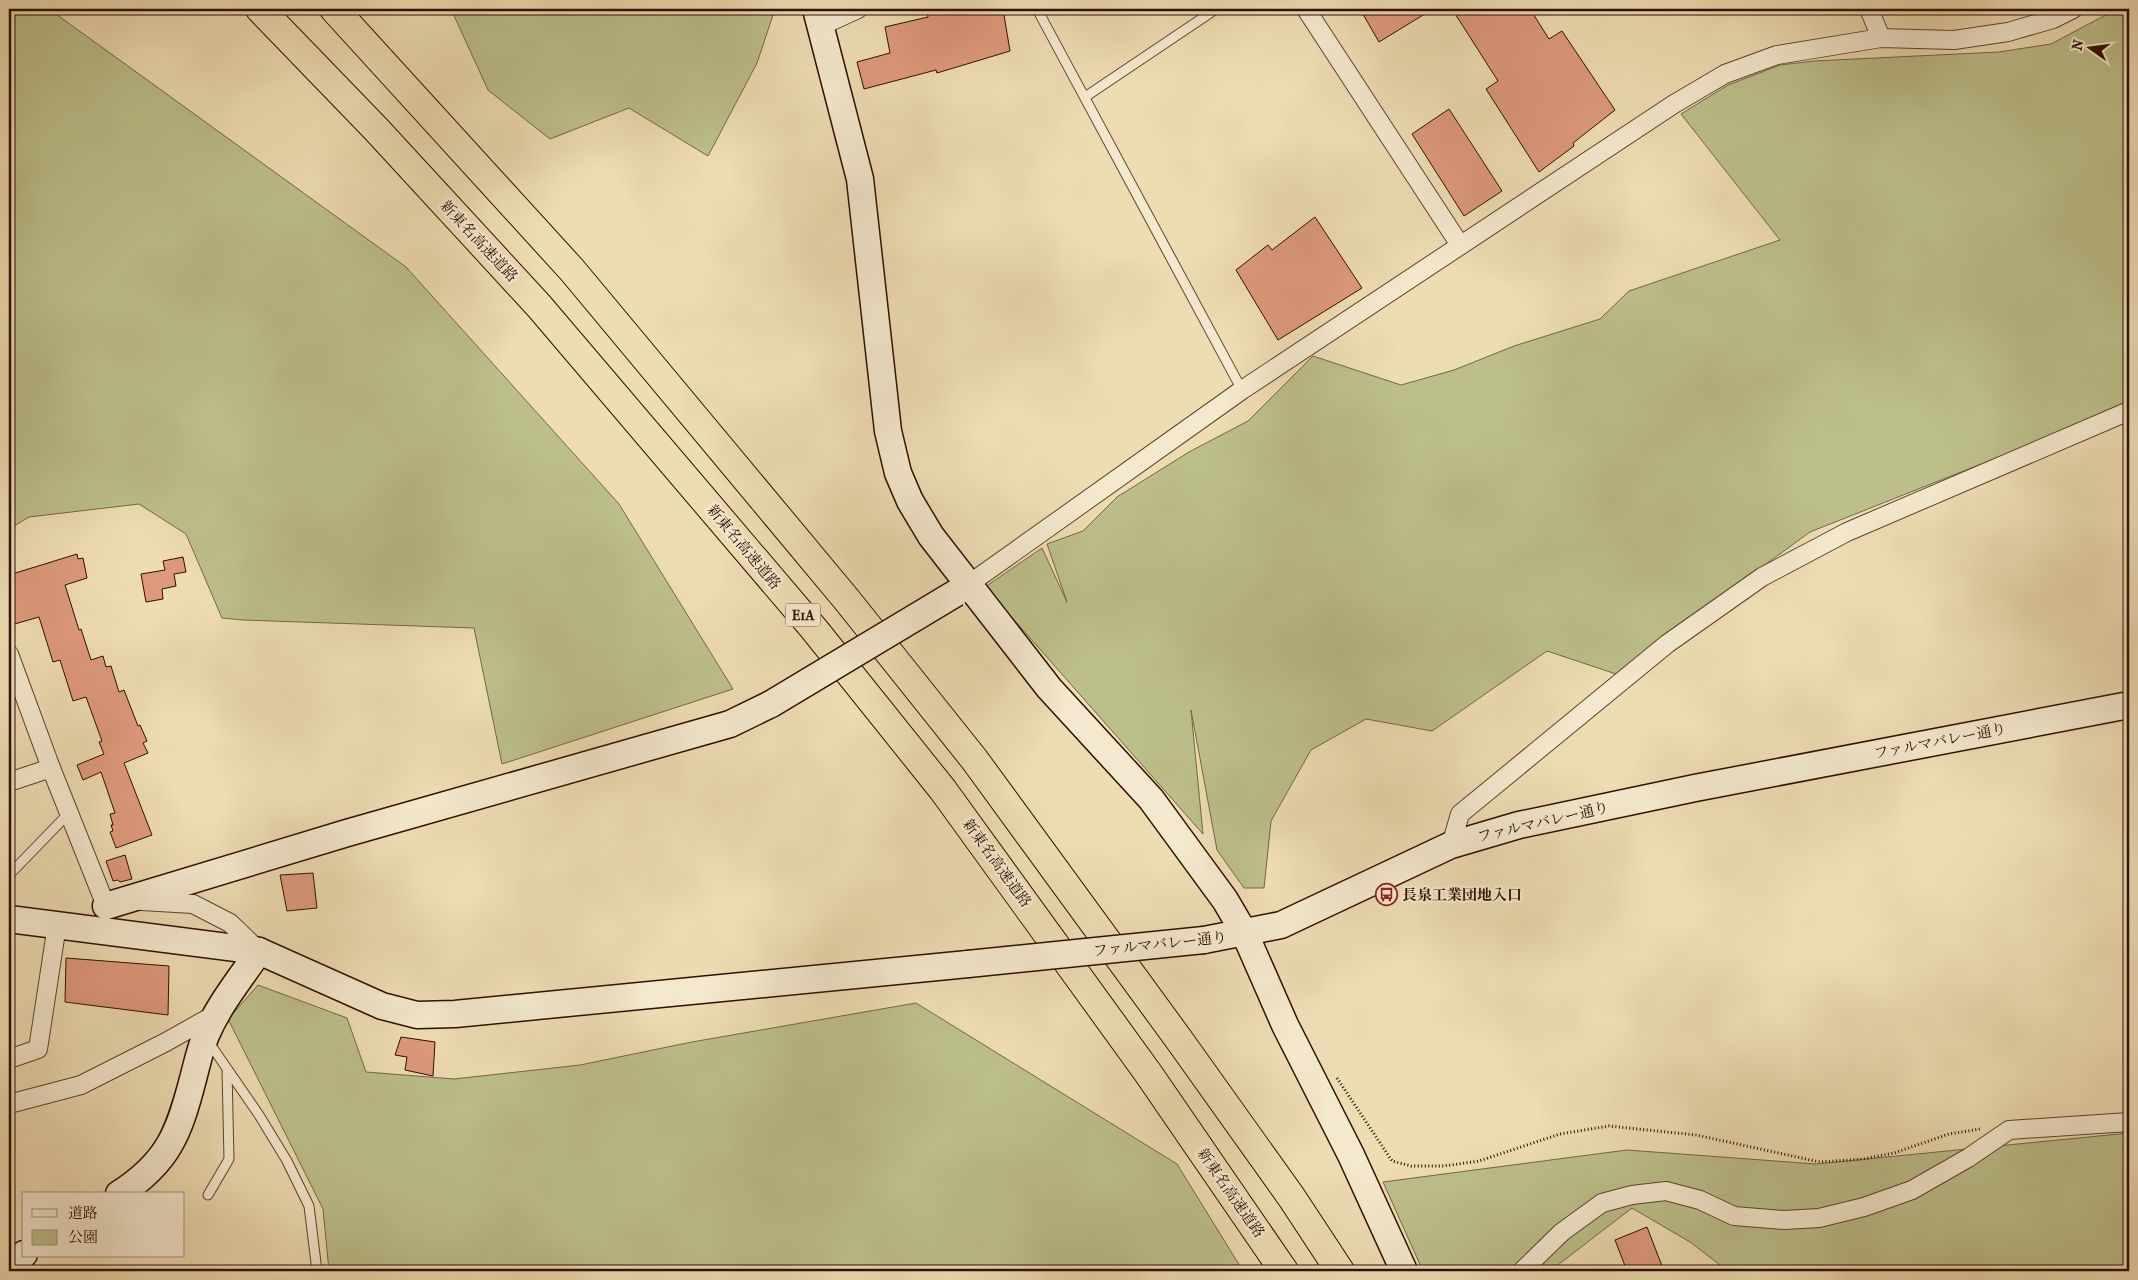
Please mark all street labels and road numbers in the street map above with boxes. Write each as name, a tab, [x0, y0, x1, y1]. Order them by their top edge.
street label: 新東名高速道路	[437, 196, 521, 286]
street label: 新東名高速道路	[703, 501, 785, 593]
road number: E1A	[786, 604, 820, 626]
street label: ファルマバレー通り	[1872, 719, 2008, 763]
street label: ファルマバレー通り	[1475, 798, 1611, 846]
street label: 新東名高速道路	[959, 815, 1035, 911]
street label: ファルマバレー通り	[1092, 928, 1228, 960]
street label: 新東名高速道路	[1194, 1145, 1268, 1241]

